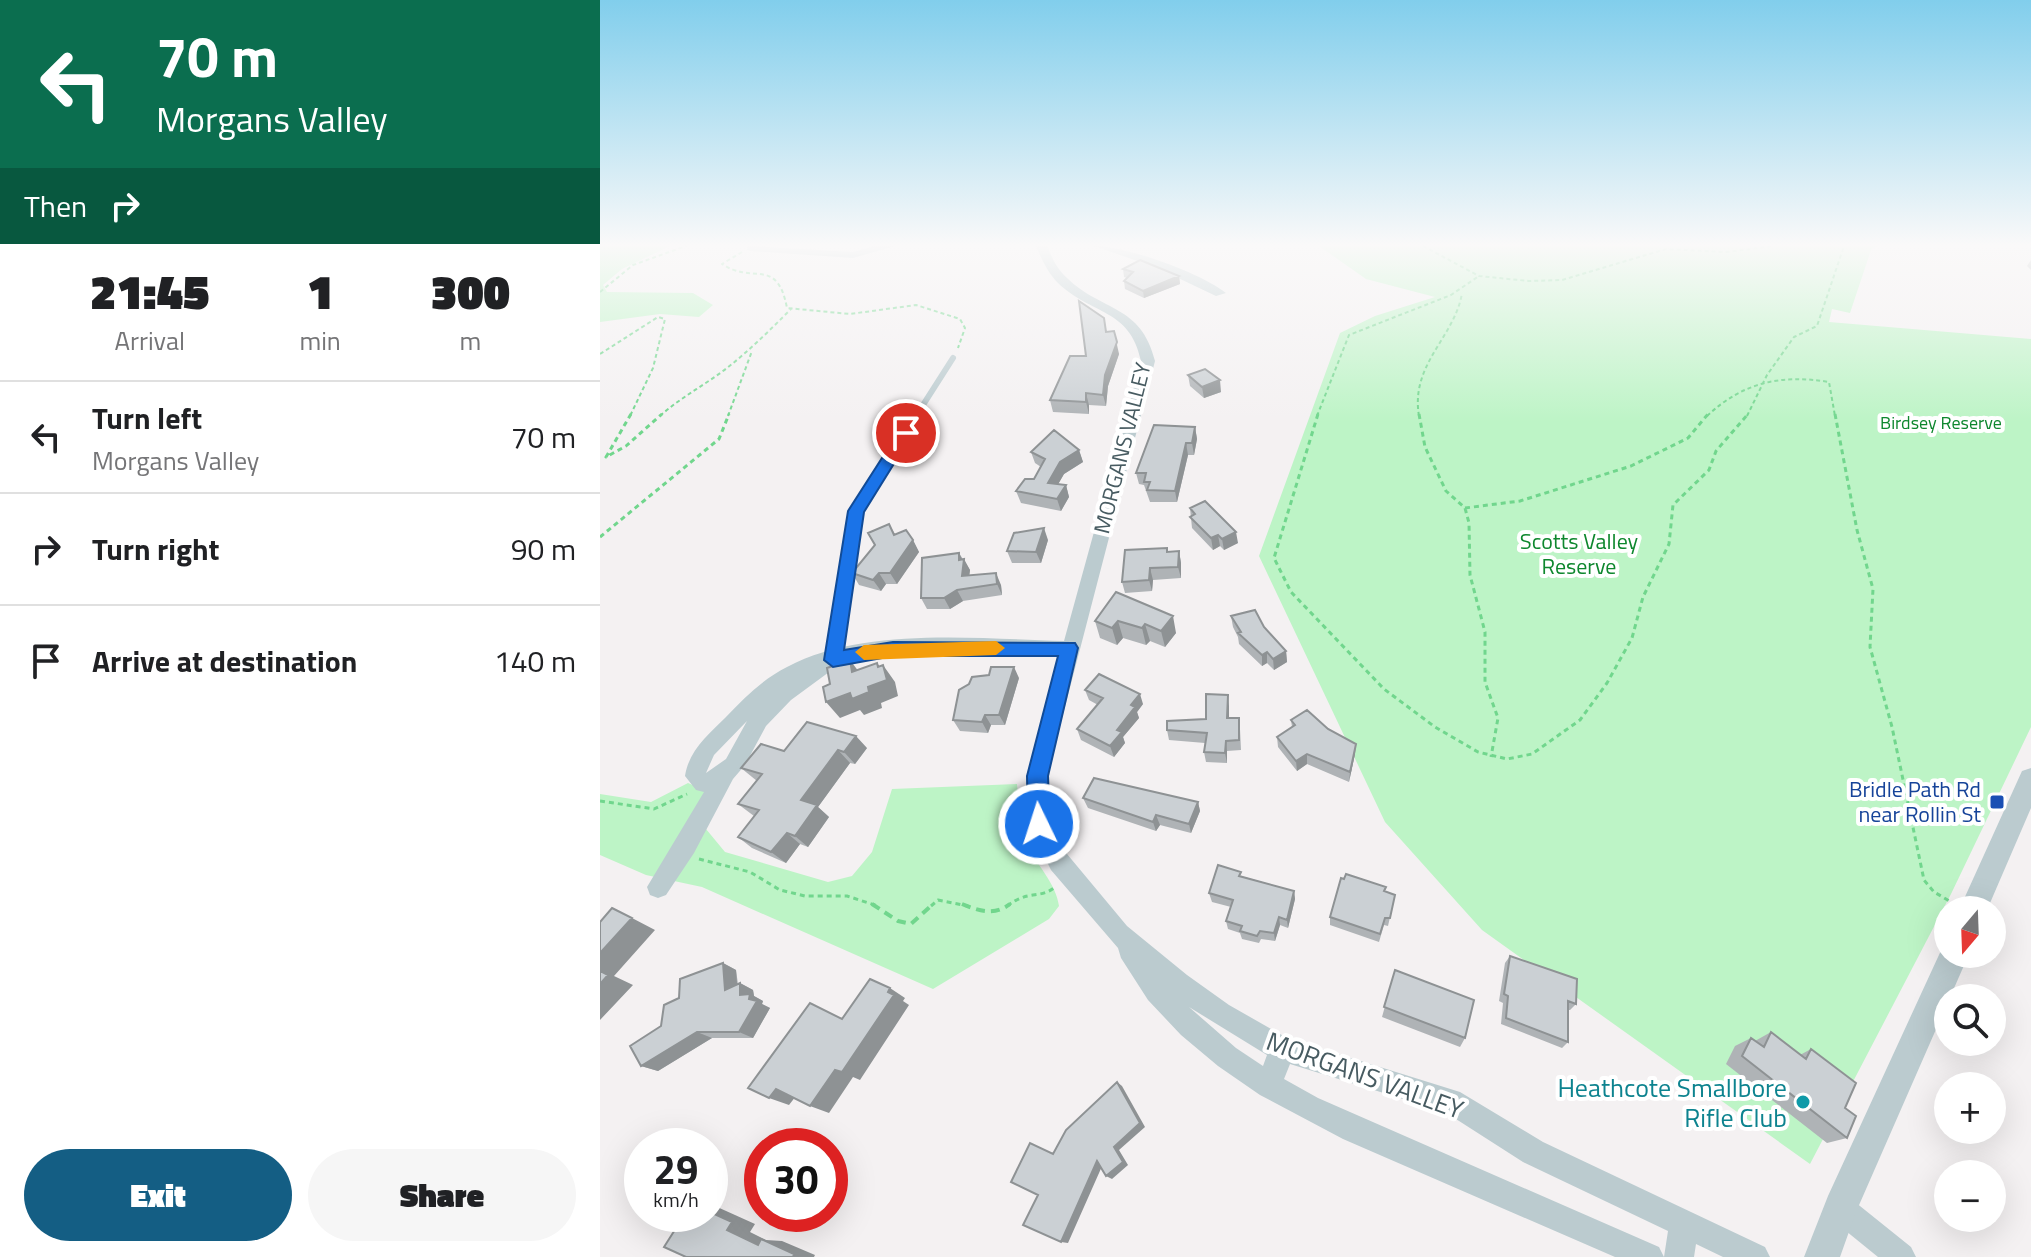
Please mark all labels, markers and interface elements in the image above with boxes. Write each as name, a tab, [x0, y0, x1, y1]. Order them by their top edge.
text: 70 m	[156, 14, 278, 99]
icon: left	[24, 32, 128, 136]
text: Morgans Valley	[156, 91, 388, 146]
text: Then	[24, 183, 87, 229]
icon: right	[103, 184, 147, 228]
text: 21:45	[90, 255, 209, 328]
text: 1	[307, 255, 333, 328]
text: 300	[431, 255, 510, 328]
text: Arrival	[114, 321, 185, 360]
text: min	[299, 321, 341, 360]
text: m	[460, 321, 481, 360]
street label: MORGANS VALLEY	[1084, 359, 1160, 537]
text: Turn left	[92, 395, 202, 441]
pin	[872, 399, 940, 467]
park label: Birdsey Reserve	[1880, 409, 2002, 436]
icon: arrive	[884, 411, 928, 455]
text: 70 m	[511, 414, 576, 460]
icon: left	[24, 415, 68, 459]
text: Morgans Valley	[92, 441, 259, 480]
park label: Scotts Valley Reserve	[1520, 524, 1639, 583]
text: Turn right	[92, 526, 220, 572]
text: 90 m	[511, 526, 576, 572]
icon: right	[24, 527, 68, 571]
text: Arrive at destination	[92, 638, 357, 684]
text: 140 m	[494, 638, 576, 684]
icon: arrive	[24, 639, 68, 683]
place label: Bridle Path Rd near Rollin St	[1849, 772, 1981, 831]
position arrow	[997, 782, 1081, 866]
marker: Bridle Path Rd near Rollin St	[1988, 793, 2006, 811]
north arrow	[1934, 896, 2006, 968]
map controls	[1934, 896, 2006, 1232]
button: search	[1934, 984, 2006, 1056]
street label: MORGANS VALLEY	[1261, 1021, 1469, 1129]
place label: Heathcote Smallbore Rifle Club	[1557, 1068, 1787, 1137]
button: +	[1934, 1072, 2006, 1144]
marker: Heathcote Smallbore Rifle Club	[1794, 1093, 1812, 1111]
speed limit sign: 30	[744, 1128, 848, 1232]
text: 29	[654, 1139, 698, 1200]
button: Exit	[24, 1149, 292, 1241]
button: Share	[308, 1149, 576, 1241]
button: −	[1934, 1160, 2006, 1232]
text: km/h	[653, 1184, 699, 1215]

